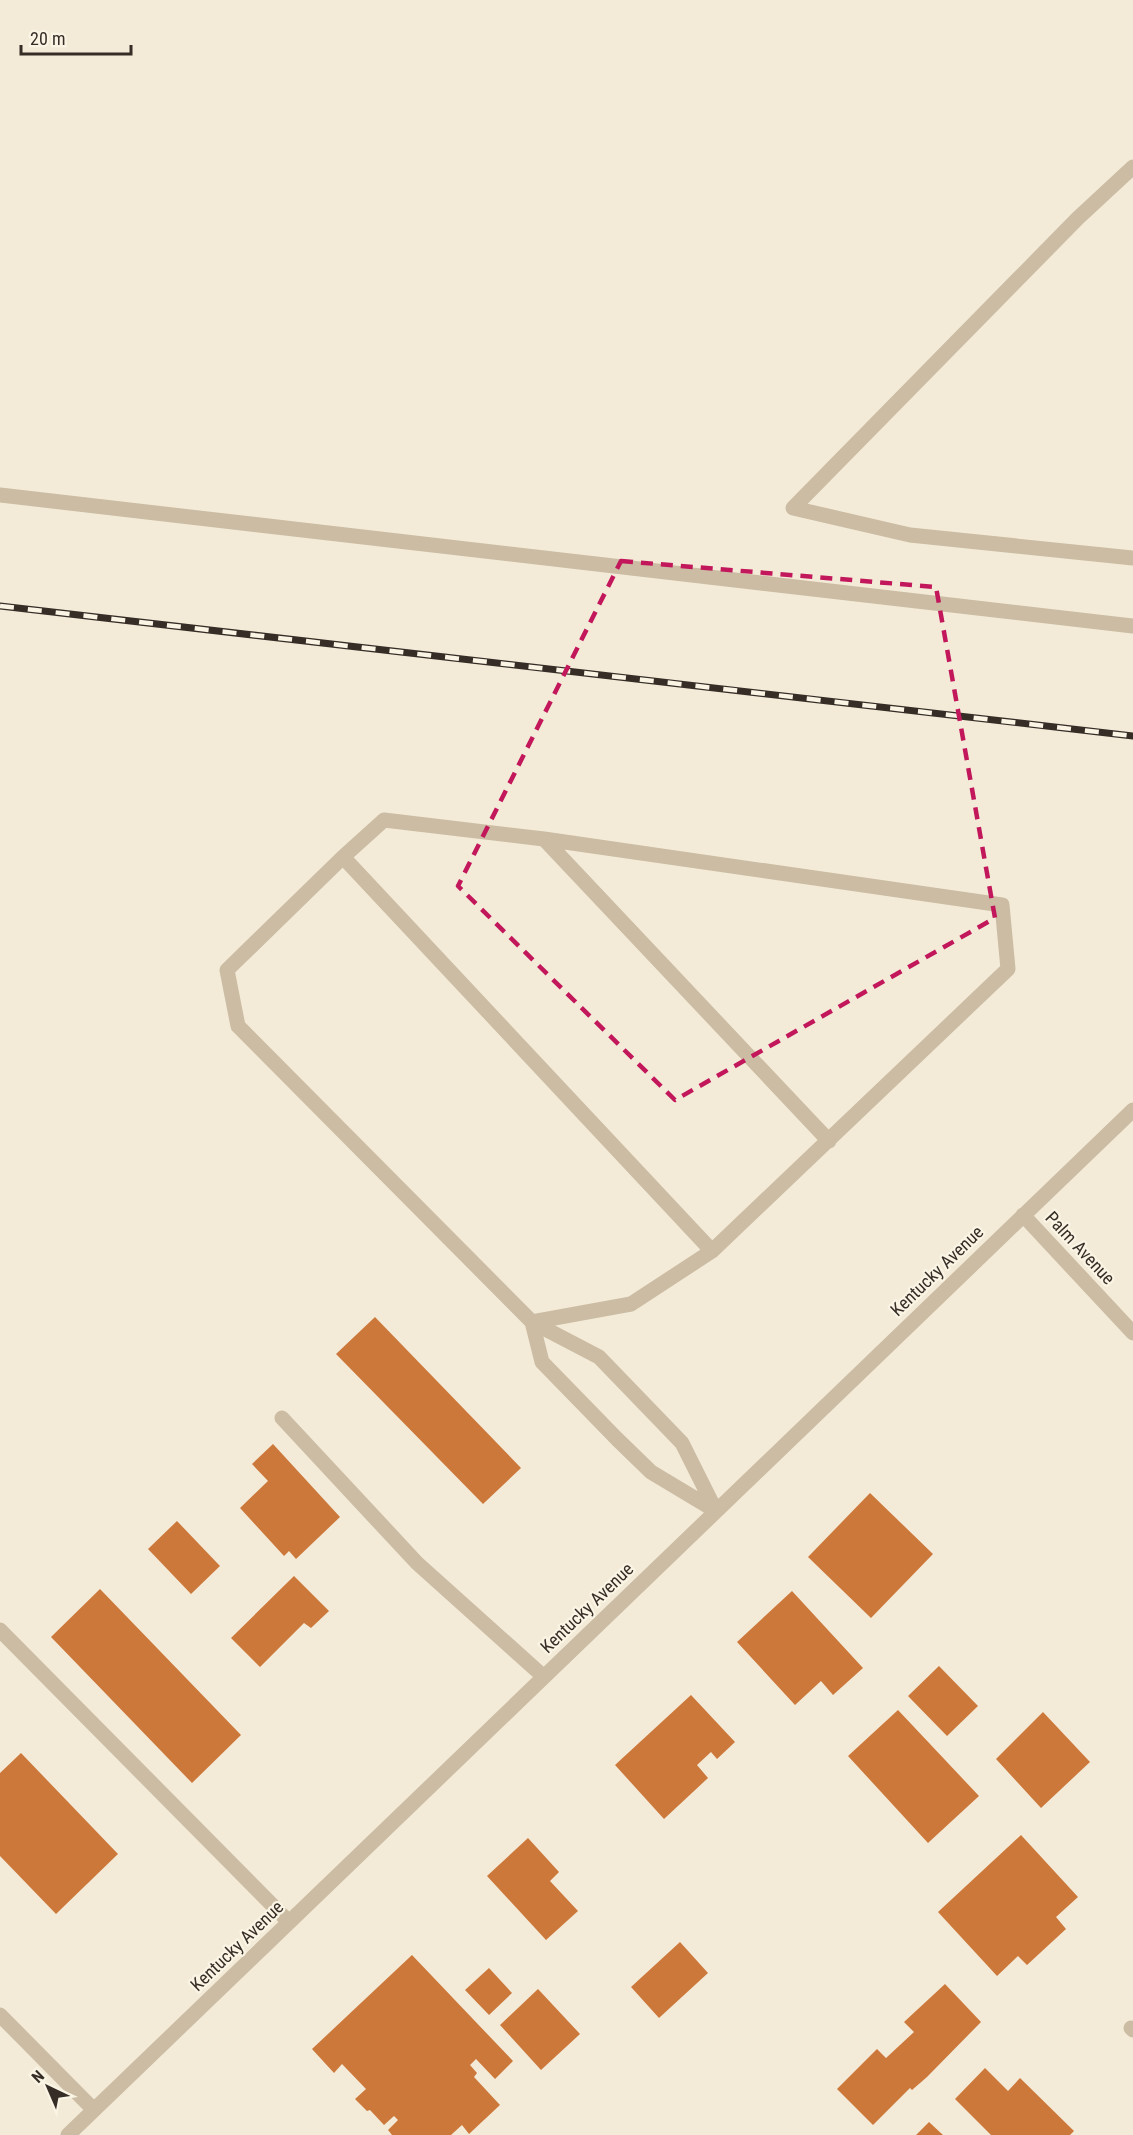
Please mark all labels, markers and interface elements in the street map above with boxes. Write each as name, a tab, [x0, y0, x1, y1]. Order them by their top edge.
scale bar	[21, 18, 130, 56]
text: 20 m	[30, 28, 65, 49]
street label: Palm Avenue	[1041, 1207, 1119, 1289]
street label: Kentucky Avenue	[886, 1221, 987, 1320]
street label: Kentucky Avenue	[536, 1558, 637, 1657]
street label: Kentucky Avenue	[186, 1896, 287, 1995]
north arrow	[18, 2057, 78, 2117]
text: N	[28, 2066, 48, 2087]

